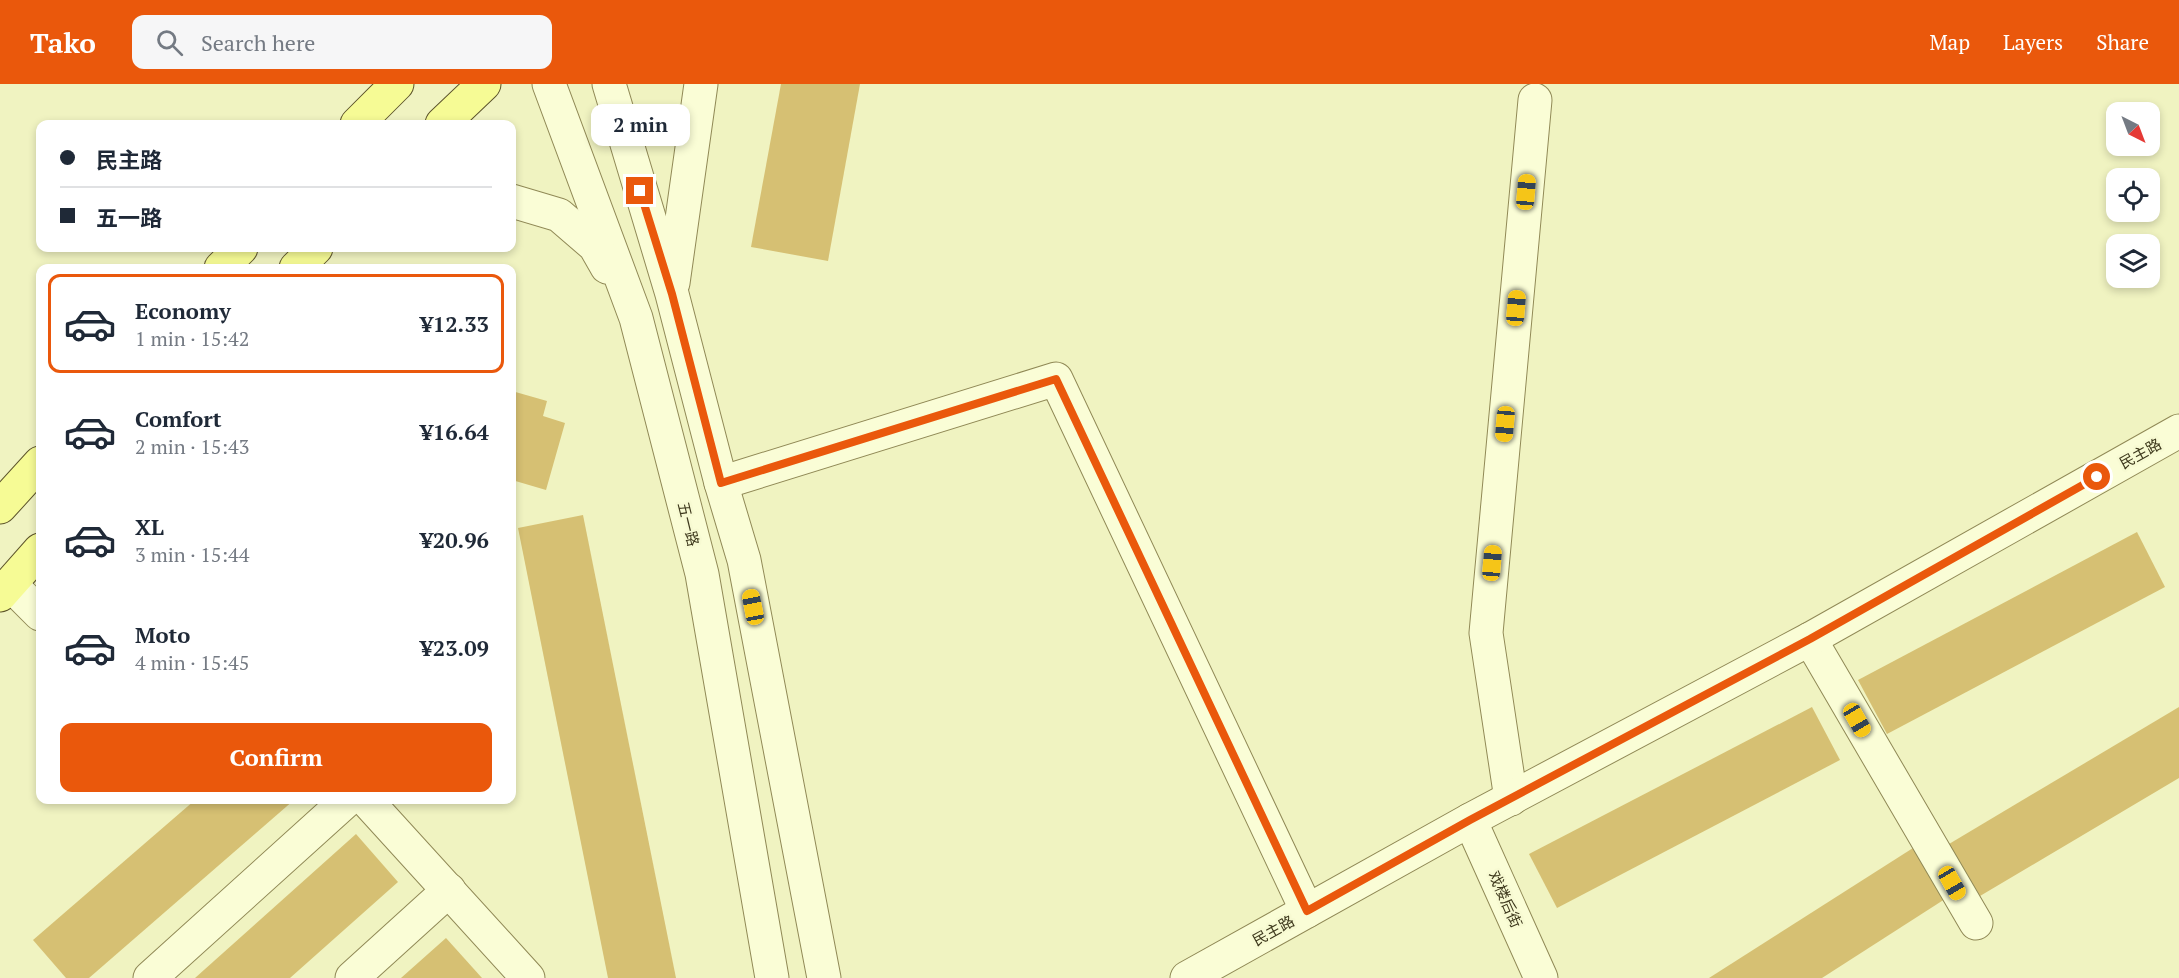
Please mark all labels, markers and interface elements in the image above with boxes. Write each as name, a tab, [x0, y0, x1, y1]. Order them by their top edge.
search box	[132, 15, 552, 69]
text: Tako	[30, 24, 96, 61]
icon: search	[153, 26, 186, 59]
text: Search here	[201, 28, 315, 57]
text: Map	[1929, 28, 1970, 56]
text: Layers	[2003, 28, 2063, 56]
text: Share	[2096, 28, 2149, 56]
north arrow	[2106, 102, 2160, 156]
map controls	[2106, 102, 2160, 288]
callout: 2 min	[590, 104, 690, 146]
text: 2 min	[613, 111, 668, 138]
text: 民主路	[96, 145, 162, 174]
button: locate	[2106, 168, 2160, 222]
car	[1515, 173, 1537, 211]
route end	[626, 177, 653, 204]
text: 五一路	[96, 203, 162, 232]
button: layers	[2106, 234, 2160, 288]
car	[1505, 289, 1527, 327]
text: Economy	[135, 296, 231, 325]
icon: car	[63, 297, 117, 351]
text: ¥12.33	[420, 309, 489, 338]
text: 1 min · 15:42	[135, 325, 249, 352]
text: Comfort	[135, 404, 221, 433]
icon: car	[63, 405, 117, 459]
car	[1494, 405, 1516, 443]
text: ¥16.64	[420, 417, 489, 446]
text: 2 min · 15:43	[135, 433, 249, 460]
street label: 民主路	[2115, 433, 2165, 473]
route start	[2083, 463, 2110, 490]
street label: 五一路	[674, 500, 704, 548]
text: XL	[135, 512, 164, 541]
icon: car	[63, 513, 117, 567]
text: ¥20.96	[420, 525, 489, 554]
text: 3 min · 15:44	[135, 541, 249, 568]
car	[1481, 544, 1503, 582]
car	[741, 588, 765, 626]
text: Moto	[135, 620, 190, 649]
icon: car	[63, 621, 117, 675]
text: ¥23.09	[420, 633, 489, 662]
text: 4 min · 15:45	[135, 649, 249, 676]
car	[1840, 700, 1874, 740]
button: Confirm	[60, 723, 492, 792]
car	[1935, 863, 1969, 903]
street label: 戏楼后街	[1485, 868, 1527, 930]
street label: 民主路	[1248, 910, 1298, 950]

